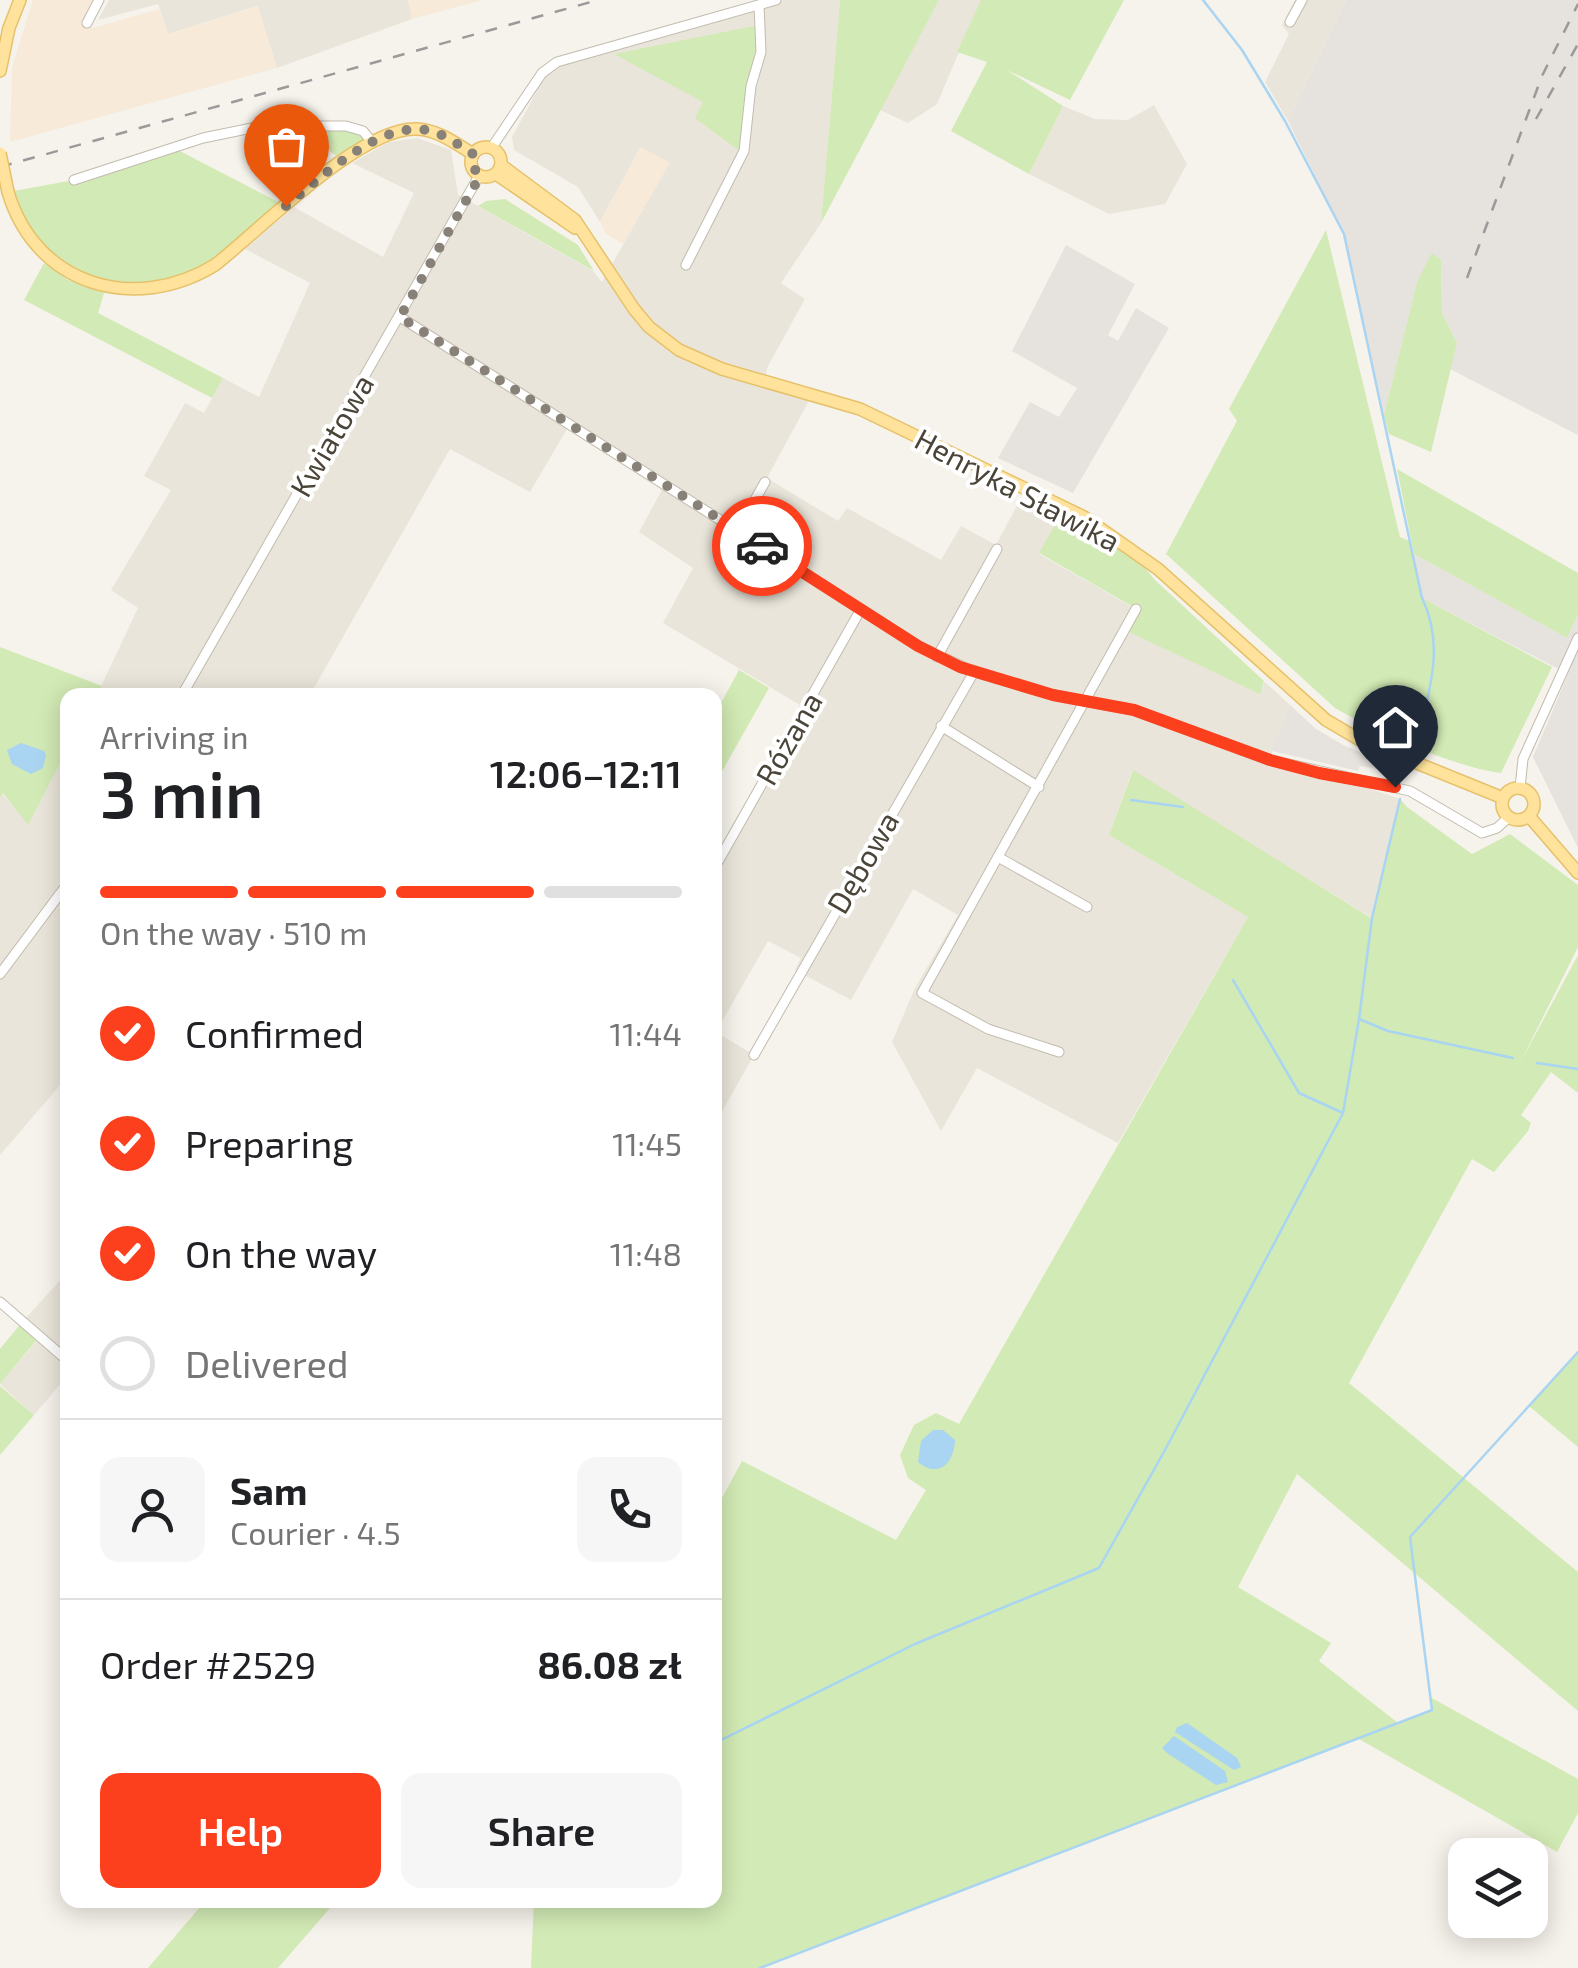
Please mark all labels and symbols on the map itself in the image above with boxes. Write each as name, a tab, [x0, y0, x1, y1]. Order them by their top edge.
pin	[244, 104, 329, 207]
street label: Kwiatowa	[282, 367, 380, 503]
street label: Henryka Sławika	[909, 420, 1127, 558]
courier	[712, 496, 812, 596]
street label: Różana	[747, 685, 829, 791]
pin	[1353, 685, 1438, 788]
street label: Dębowa	[819, 805, 905, 919]

